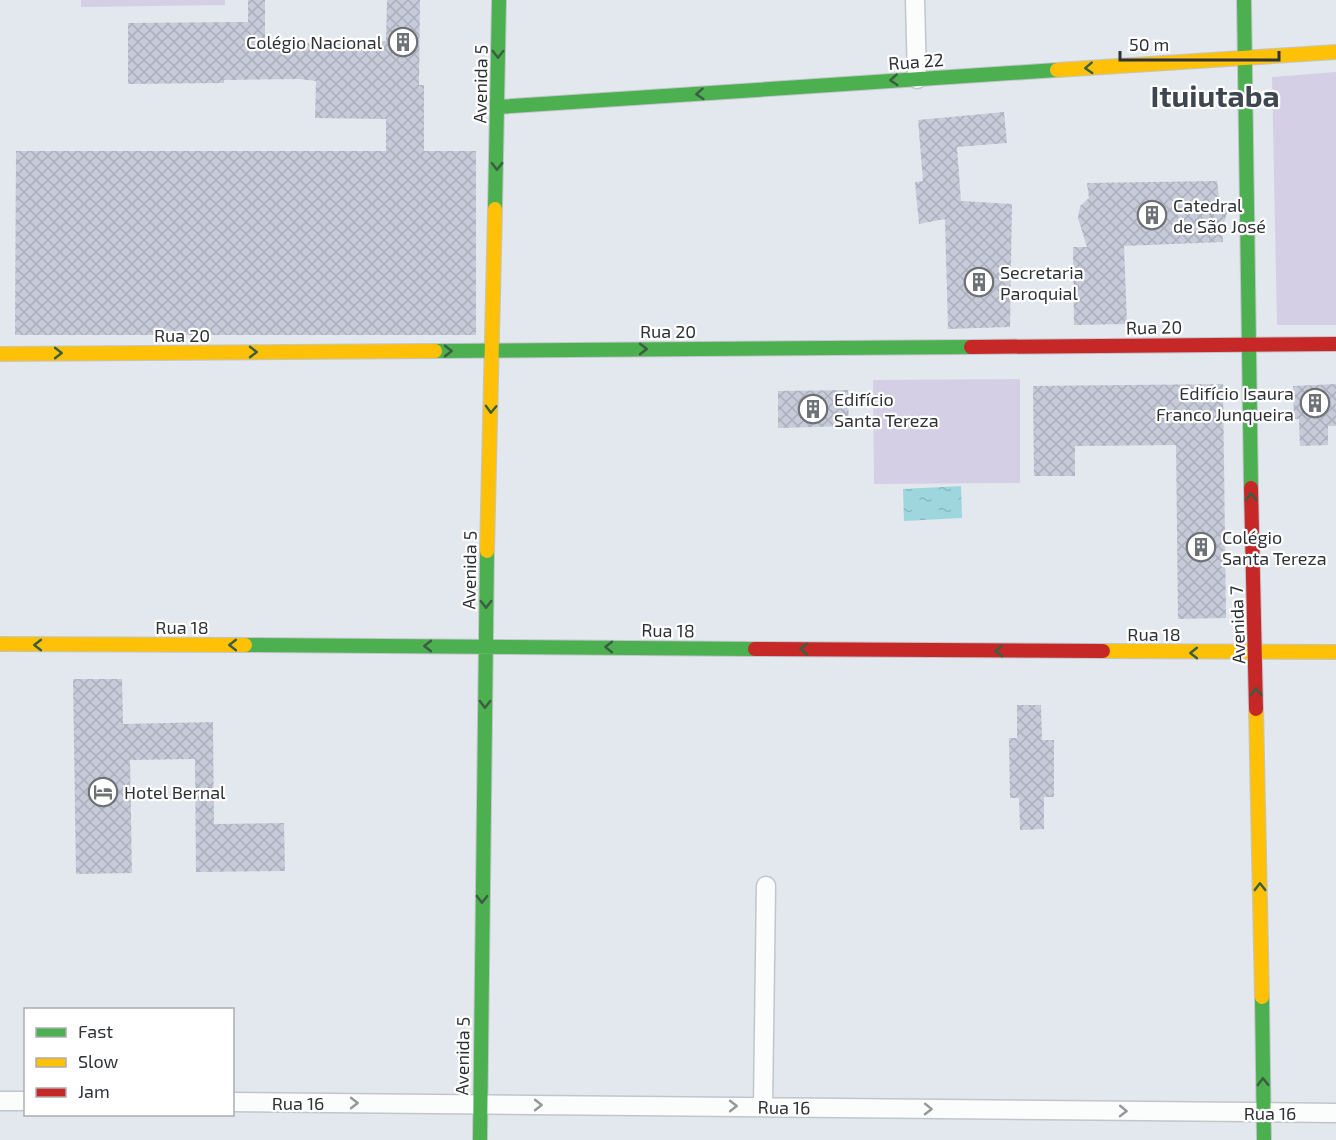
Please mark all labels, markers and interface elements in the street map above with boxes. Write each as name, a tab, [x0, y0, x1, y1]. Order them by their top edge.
scale bar	[1120, 24, 1279, 62]
building icon: Colégio Nacional	[387, 26, 419, 58]
place label: Colégio Nacional	[246, 31, 383, 53]
text: 50 m	[1129, 33, 1169, 55]
street label: Avenida 5	[468, 44, 492, 124]
street label: Rua 22	[888, 48, 944, 74]
one-way arrow	[492, 49, 505, 58]
one-way arrow	[1085, 62, 1094, 75]
one-way arrow	[890, 74, 899, 87]
district label: Ituiutaba	[1150, 77, 1280, 113]
one-way arrow	[695, 87, 704, 100]
one-way arrow	[491, 161, 503, 170]
place label: Catedral de São José	[1173, 194, 1266, 237]
building icon: Catedral de São José	[1136, 199, 1168, 231]
place label: Secretaria Paroquial	[1000, 261, 1084, 304]
building icon: Secretaria Paroquial	[963, 266, 995, 298]
street label: Rua 20	[1126, 316, 1182, 338]
street label: Rua 20	[640, 320, 696, 342]
street label: Rua 20	[154, 324, 210, 346]
one-way arrow	[639, 343, 648, 355]
one-way arrow	[444, 345, 453, 357]
one-way arrow	[249, 346, 258, 358]
one-way arrow	[54, 347, 63, 360]
place label: Edifício Isaura Franco Junqueira	[1156, 382, 1294, 425]
building icon: Edifício Isaura Franco Junqueira	[1299, 387, 1331, 419]
place label: Edifício Santa Tereza	[834, 388, 939, 431]
building icon: Edifício Santa Tereza	[797, 393, 829, 425]
one-way arrow	[484, 404, 497, 413]
one-way arrow	[1245, 492, 1257, 501]
place label: Colégio Santa Tereza	[1222, 526, 1327, 569]
street label: Avenida 5	[457, 530, 481, 610]
building icon: Colégio Santa Tereza	[1185, 531, 1217, 563]
street label: Avenida 7	[1225, 585, 1249, 665]
one-way arrow	[480, 599, 492, 608]
street label: Rua 18	[155, 616, 209, 638]
street label: Rua 18	[641, 619, 695, 641]
street label: Rua 18	[1127, 623, 1181, 645]
one-way arrow	[33, 638, 42, 651]
one-way arrow	[228, 639, 237, 651]
one-way arrow	[423, 640, 432, 652]
one-way arrow	[604, 641, 613, 653]
one-way arrow	[799, 643, 808, 656]
one-way arrow	[994, 645, 1003, 658]
one-way arrow	[1189, 647, 1198, 659]
one-way arrow	[1250, 687, 1263, 696]
one-way arrow	[479, 700, 491, 709]
hotel icon: Hotel Bernal	[87, 776, 119, 808]
place label: Hotel Bernal	[124, 781, 226, 803]
one-way arrow	[1254, 882, 1266, 891]
one-way arrow	[476, 895, 489, 904]
legend	[24, 1008, 234, 1116]
street label: Avenida 5	[450, 1016, 474, 1096]
text: Fast	[78, 1020, 113, 1042]
text: Slow	[78, 1050, 119, 1072]
one-way arrow	[1257, 1077, 1270, 1086]
text: Jam	[78, 1080, 110, 1102]
street label: Rua 16	[272, 1092, 324, 1114]
street label: Rua 16	[757, 1096, 811, 1118]
one-way arrow	[349, 1097, 358, 1109]
one-way arrow	[533, 1098, 542, 1111]
one-way arrow	[728, 1100, 737, 1112]
one-way arrow	[923, 1102, 932, 1115]
street label: Rua 16	[1244, 1102, 1296, 1124]
one-way arrow	[1118, 1105, 1127, 1117]

